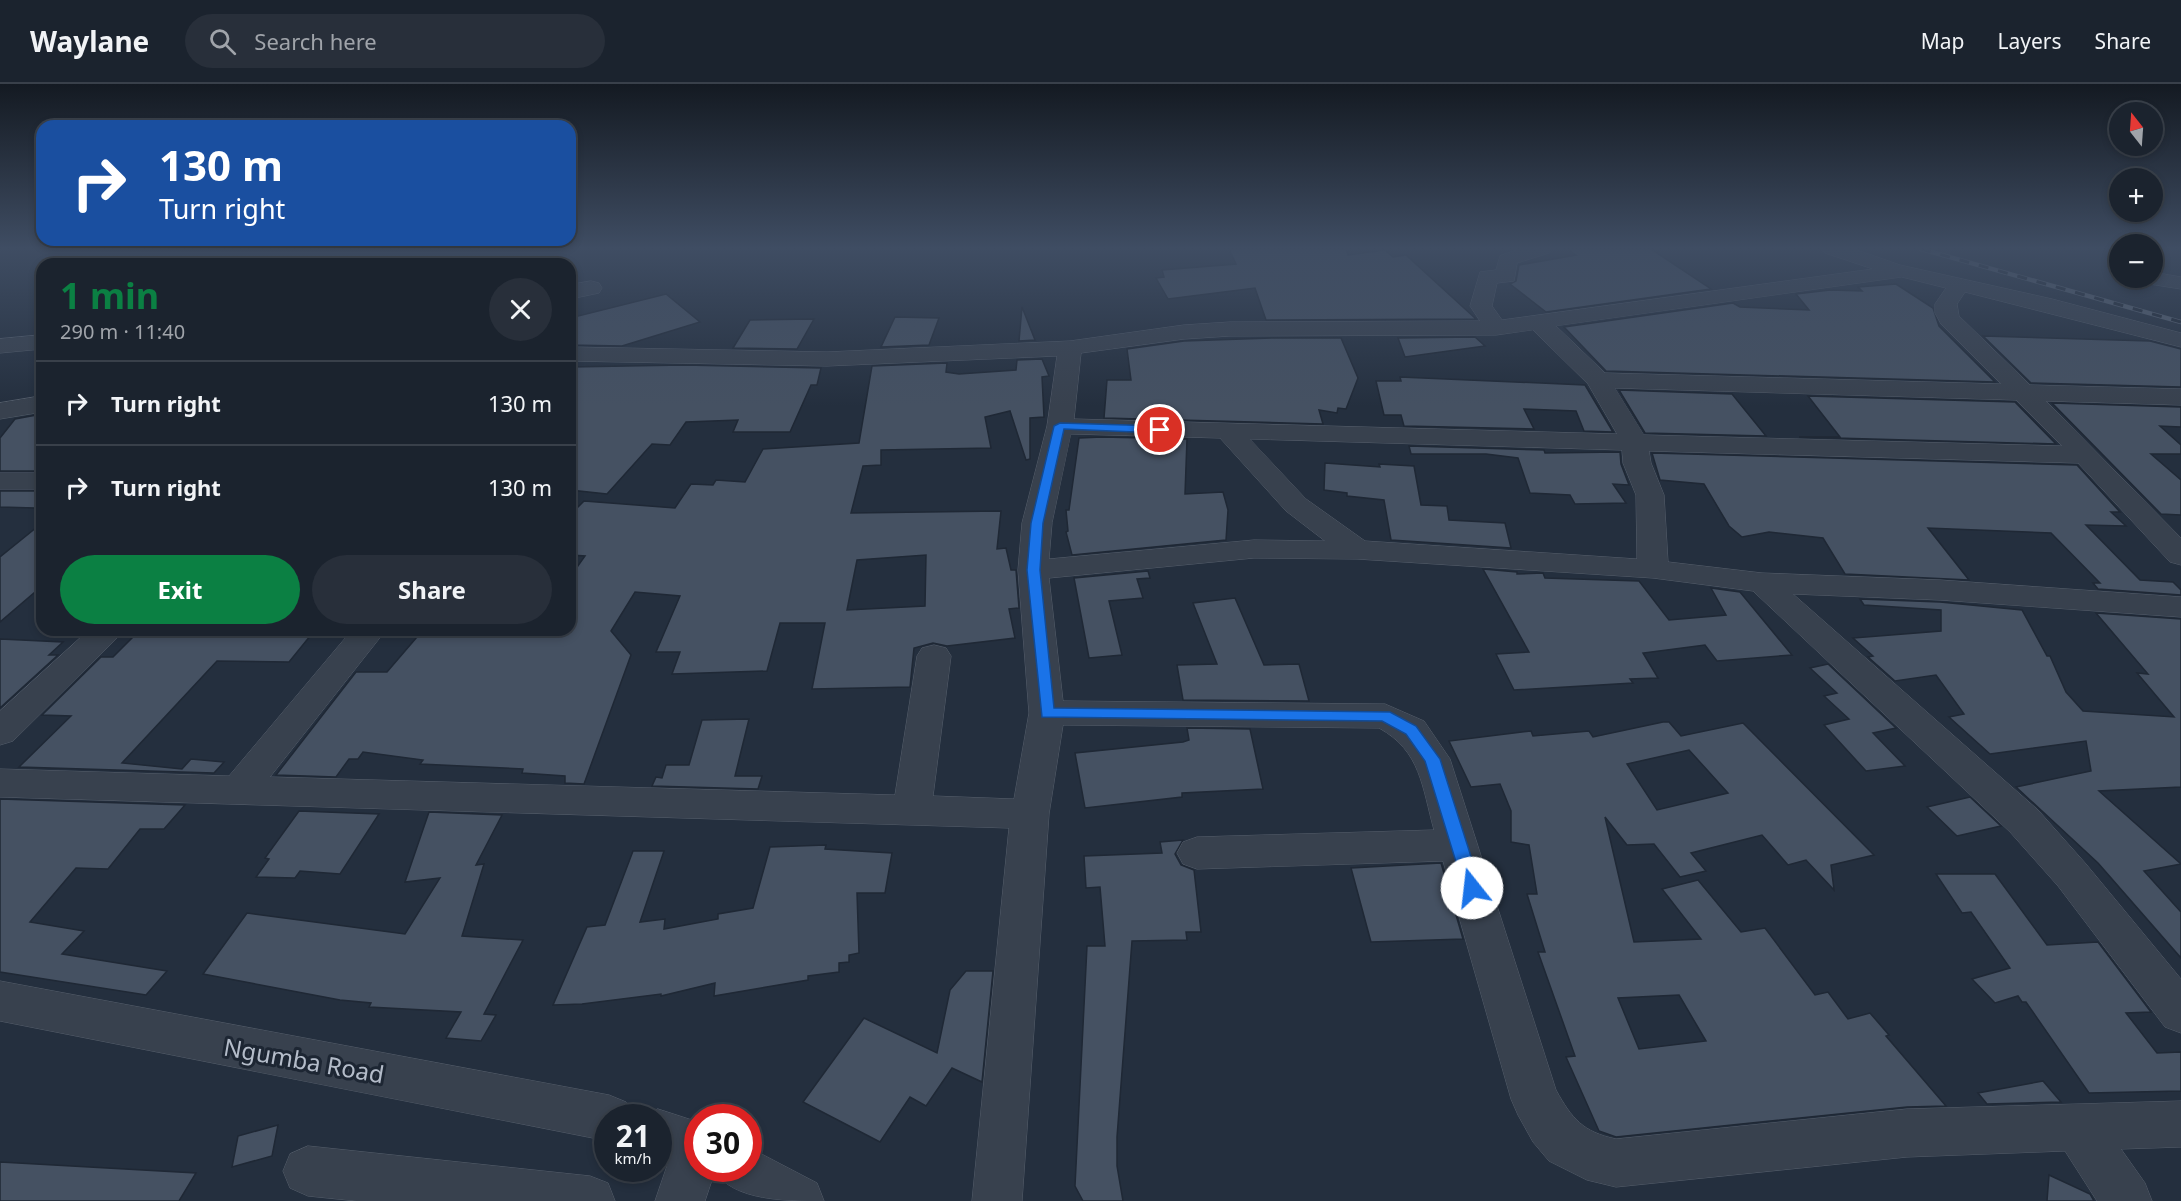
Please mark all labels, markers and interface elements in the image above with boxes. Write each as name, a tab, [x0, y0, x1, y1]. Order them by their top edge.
search box	[185, 14, 605, 68]
text: Waylane	[30, 22, 149, 60]
icon: search	[206, 25, 239, 58]
text: Search here	[254, 26, 377, 56]
text: Map	[1921, 27, 1965, 55]
text: Layers	[1998, 27, 2062, 55]
text: Share	[2095, 27, 2151, 55]
north arrow	[2109, 102, 2163, 156]
map controls	[2109, 102, 2163, 288]
text: 130 m	[159, 136, 283, 193]
icon: right	[60, 144, 138, 222]
button: +	[2109, 168, 2163, 222]
text: Turn right	[159, 190, 285, 227]
button: −	[2109, 234, 2163, 288]
text: 1 min	[60, 271, 159, 320]
button: close	[489, 278, 552, 341]
text: 290 m · 11:40	[60, 318, 185, 345]
icon: right	[60, 387, 93, 420]
text: Turn right	[111, 388, 221, 418]
text: 130 m	[488, 388, 552, 418]
pin	[1134, 404, 1185, 455]
icon: arrive	[1143, 413, 1176, 446]
icon: right	[60, 471, 93, 504]
text: Turn right	[111, 472, 221, 502]
text: 130 m	[488, 472, 552, 502]
button: Exit	[60, 555, 300, 624]
button: Share	[312, 555, 552, 624]
position arrow	[1440, 856, 1504, 920]
street label: Ngumba Road	[221, 1030, 387, 1090]
speed limit sign: 30	[684, 1104, 762, 1182]
text: 21	[616, 1115, 650, 1156]
text: km/h	[615, 1148, 651, 1168]

